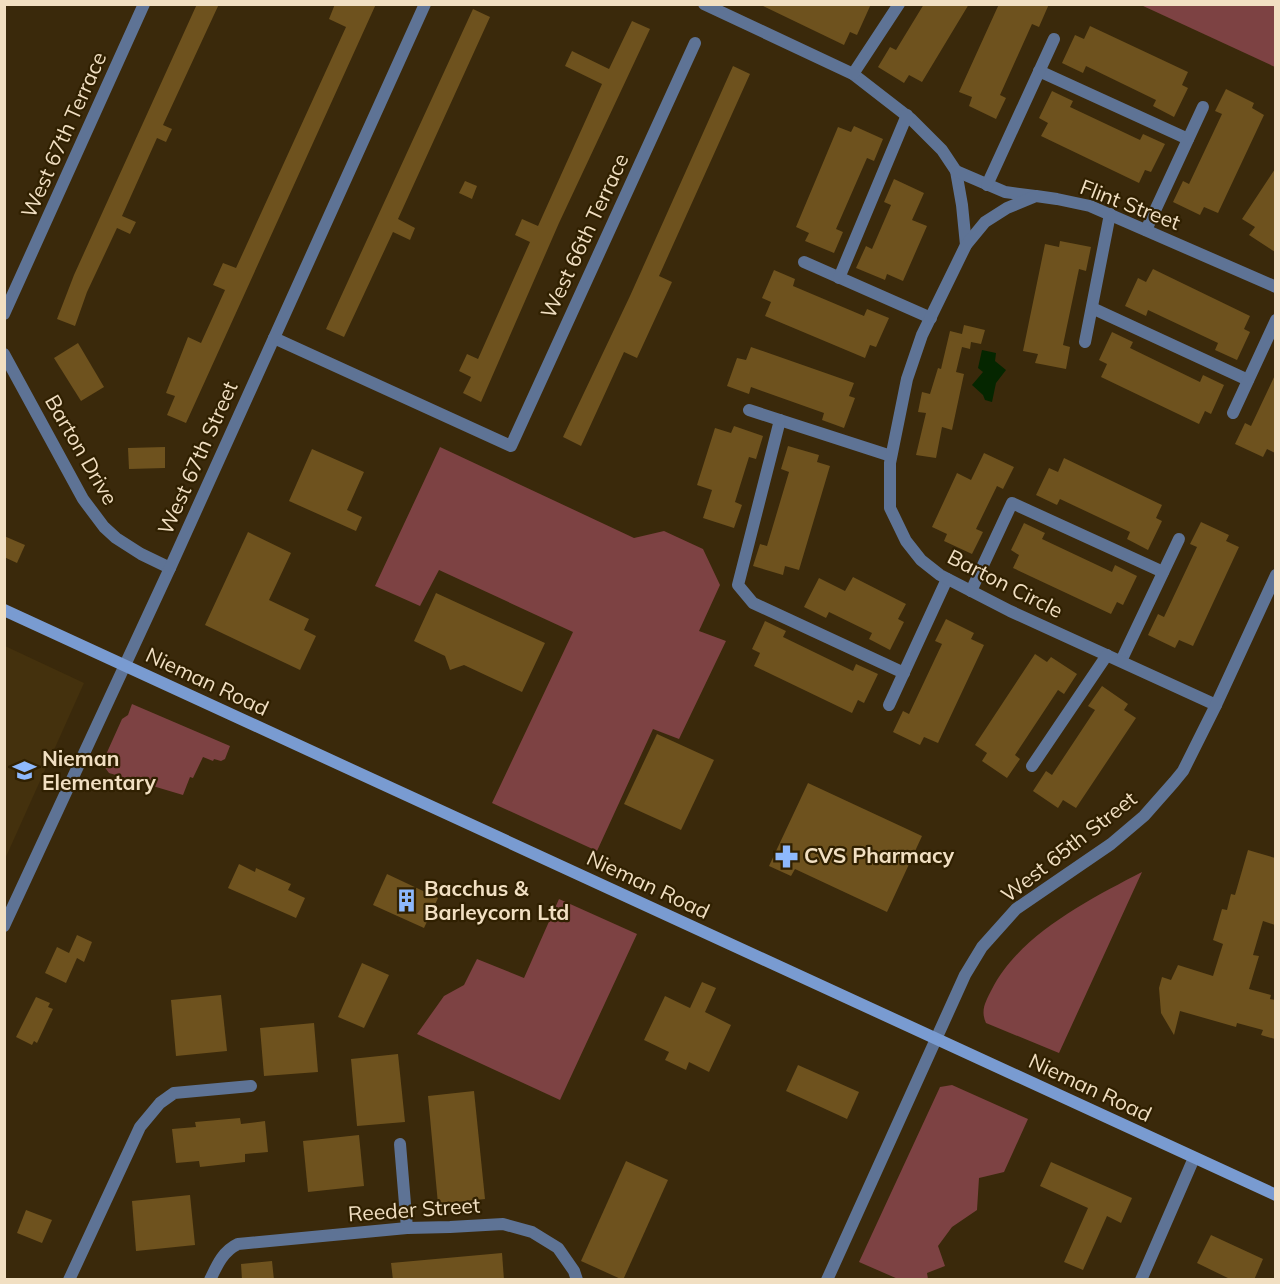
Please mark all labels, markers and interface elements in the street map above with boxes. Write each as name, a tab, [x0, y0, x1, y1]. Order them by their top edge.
street label: West 67th Terrace	[15, 48, 111, 222]
street label: West 66th Terrace	[535, 149, 634, 322]
street label: Flint Street	[1077, 173, 1184, 235]
street label: West 67th Street	[152, 377, 243, 538]
street label: Barton Drive	[40, 390, 124, 509]
street label: Barton Circle	[944, 543, 1067, 623]
street label: Nieman Road	[142, 641, 273, 721]
place label: Nieman Elementary	[42, 745, 156, 795]
school or university icon: Nieman Elementary	[11, 758, 37, 784]
street label: West 65th Street	[995, 785, 1141, 907]
place label: CVS Pharmacy	[804, 842, 955, 868]
pharmacy icon: CVS Pharmacy	[773, 843, 799, 869]
street label: Nieman Road	[583, 844, 714, 924]
place label: Bacchus & Barleycorn Ltd	[424, 875, 569, 925]
building icon: Bacchus & Barleycorn Ltd	[393, 888, 419, 914]
street label: Nieman Road	[1025, 1047, 1156, 1127]
street label: Reeder Street	[347, 1191, 481, 1227]

